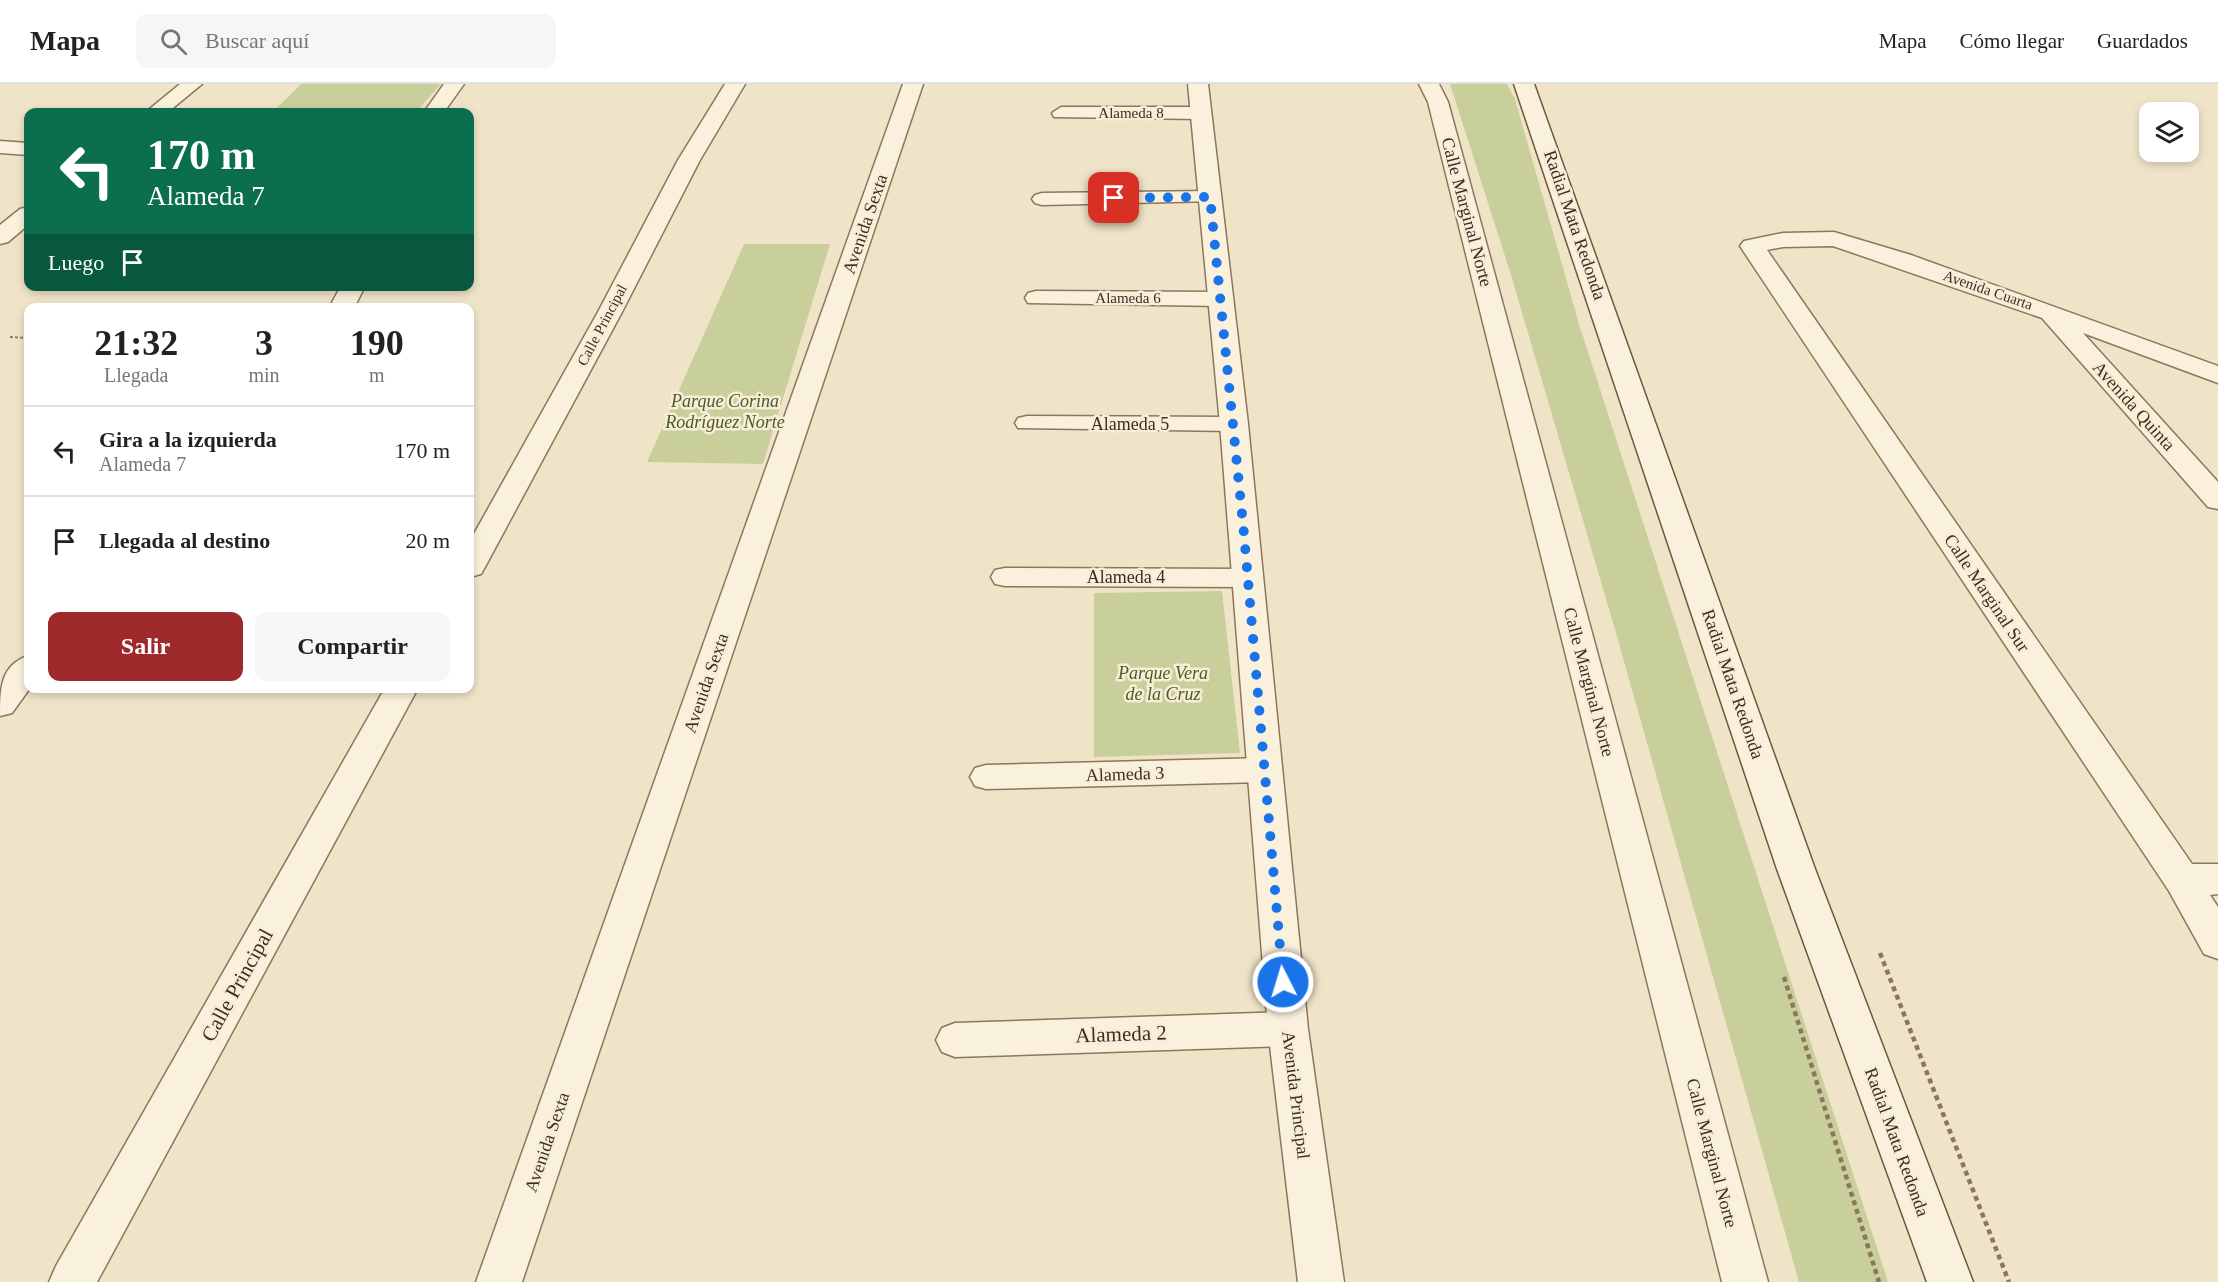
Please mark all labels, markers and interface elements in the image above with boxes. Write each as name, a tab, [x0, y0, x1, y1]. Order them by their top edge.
search box	[136, 14, 556, 68]
text: Mapa	[30, 25, 100, 56]
icon: search	[157, 25, 190, 58]
text: Buscar aquí	[205, 28, 309, 53]
text: Mapa	[1879, 29, 1927, 53]
text: Cómo llegar	[1960, 29, 2064, 53]
text: Guardados	[2097, 29, 2188, 53]
map controls	[2139, 102, 2199, 162]
button: layers	[2139, 102, 2199, 162]
street label: Alameda 8	[1098, 105, 1164, 121]
icon: left	[48, 132, 126, 210]
text: 170 m	[147, 132, 256, 178]
street label: Calle Marginal Norte	[1437, 135, 1497, 289]
street label: Radial Mata Redonda	[1540, 148, 1610, 302]
street label: Avenida Sexta	[839, 172, 891, 276]
pin	[1088, 172, 1139, 223]
text: Alameda 7	[147, 181, 265, 211]
icon: arrive	[1097, 181, 1130, 214]
icon: arrive	[116, 246, 149, 279]
text: Luego	[48, 250, 104, 275]
street label: Avenida Cuarta	[1941, 267, 2035, 313]
street label: Calle Principal	[574, 282, 630, 368]
street label: Alameda 6	[1095, 290, 1161, 306]
text: 21:32	[94, 323, 178, 363]
text: 3	[255, 323, 273, 363]
text: 190	[350, 323, 404, 363]
street label: Avenida Quinta	[2089, 357, 2179, 455]
text: Llegada	[104, 364, 168, 386]
text: min	[248, 364, 280, 386]
text: m	[369, 364, 385, 386]
park label: Parque Corina Rodríguez Norte	[664, 391, 785, 432]
street label: Alameda 5	[1091, 414, 1169, 434]
text: Gira a la izquierda	[99, 427, 277, 452]
icon: left	[48, 435, 81, 468]
text: 170 m	[394, 438, 450, 463]
text: Alameda 7	[99, 453, 186, 475]
icon: arrive	[48, 525, 81, 558]
text: Llegada al destino	[99, 528, 270, 553]
text: 20 m	[405, 528, 450, 553]
street label: Calle Marginal Sur	[1940, 530, 2034, 656]
street label: Alameda 4	[1087, 567, 1165, 587]
street label: Calle Marginal Norte	[1559, 605, 1619, 759]
street label: Radial Mata Redonda	[1698, 607, 1768, 761]
button: Salir	[48, 612, 243, 681]
button: Compartir	[255, 612, 450, 681]
street label: Avenida Sexta	[680, 631, 732, 735]
park label: Parque Vera de la Cruz	[1117, 663, 1208, 704]
street label: Alameda 3	[1085, 763, 1165, 785]
street label: Calle Principal	[196, 924, 278, 1046]
position arrow	[1251, 950, 1315, 1014]
street label: Alameda 2	[1075, 1020, 1167, 1048]
street label: Avenida Principal	[1278, 1030, 1314, 1160]
street label: Radial Mata Redonda	[1861, 1065, 1933, 1219]
street label: Calle Marginal Norte	[1682, 1076, 1742, 1230]
street label: Avenida Sexta	[521, 1090, 573, 1194]

